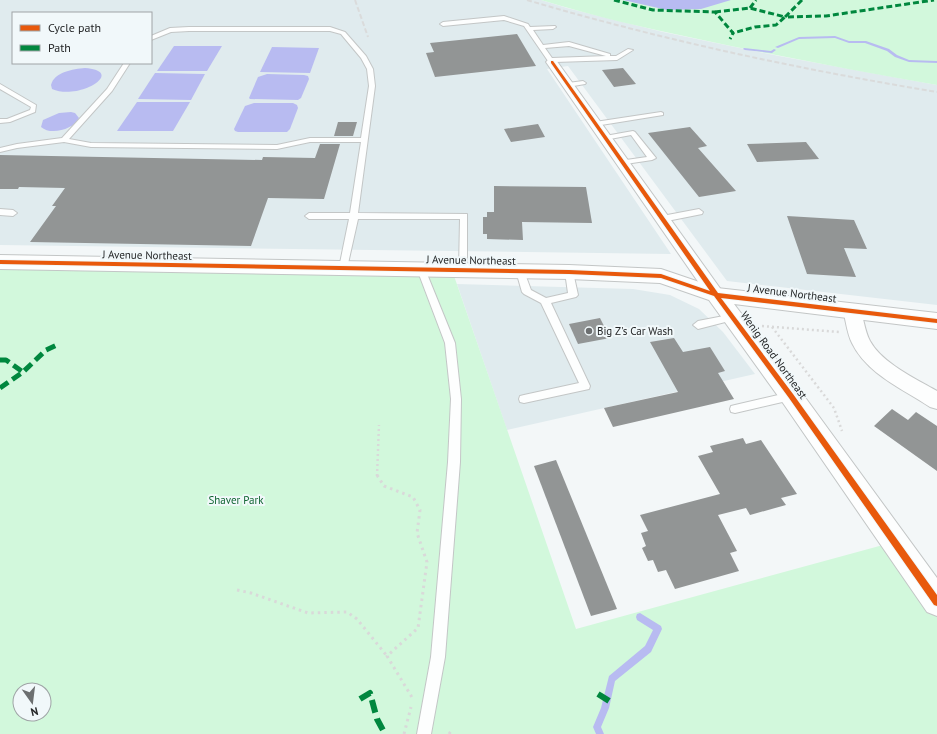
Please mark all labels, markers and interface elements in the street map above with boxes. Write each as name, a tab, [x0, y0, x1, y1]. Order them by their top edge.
legend	[12, 12, 152, 64]
text: Cycle path	[48, 20, 101, 35]
text: Path	[48, 40, 71, 55]
street label: J Avenue Northeast	[101, 247, 192, 263]
street label: J Avenue Northeast	[425, 252, 516, 268]
street label: J Avenue Northeast	[746, 280, 838, 305]
street label: Wenig Road Northeast	[738, 308, 811, 402]
place label: Big Z's Car Wash	[597, 324, 673, 338]
marker: Big Z's Car Wash	[584, 326, 594, 336]
park label: Shaver Park	[209, 493, 264, 507]
north arrow	[12, 682, 52, 722]
text: N	[29, 704, 40, 719]

